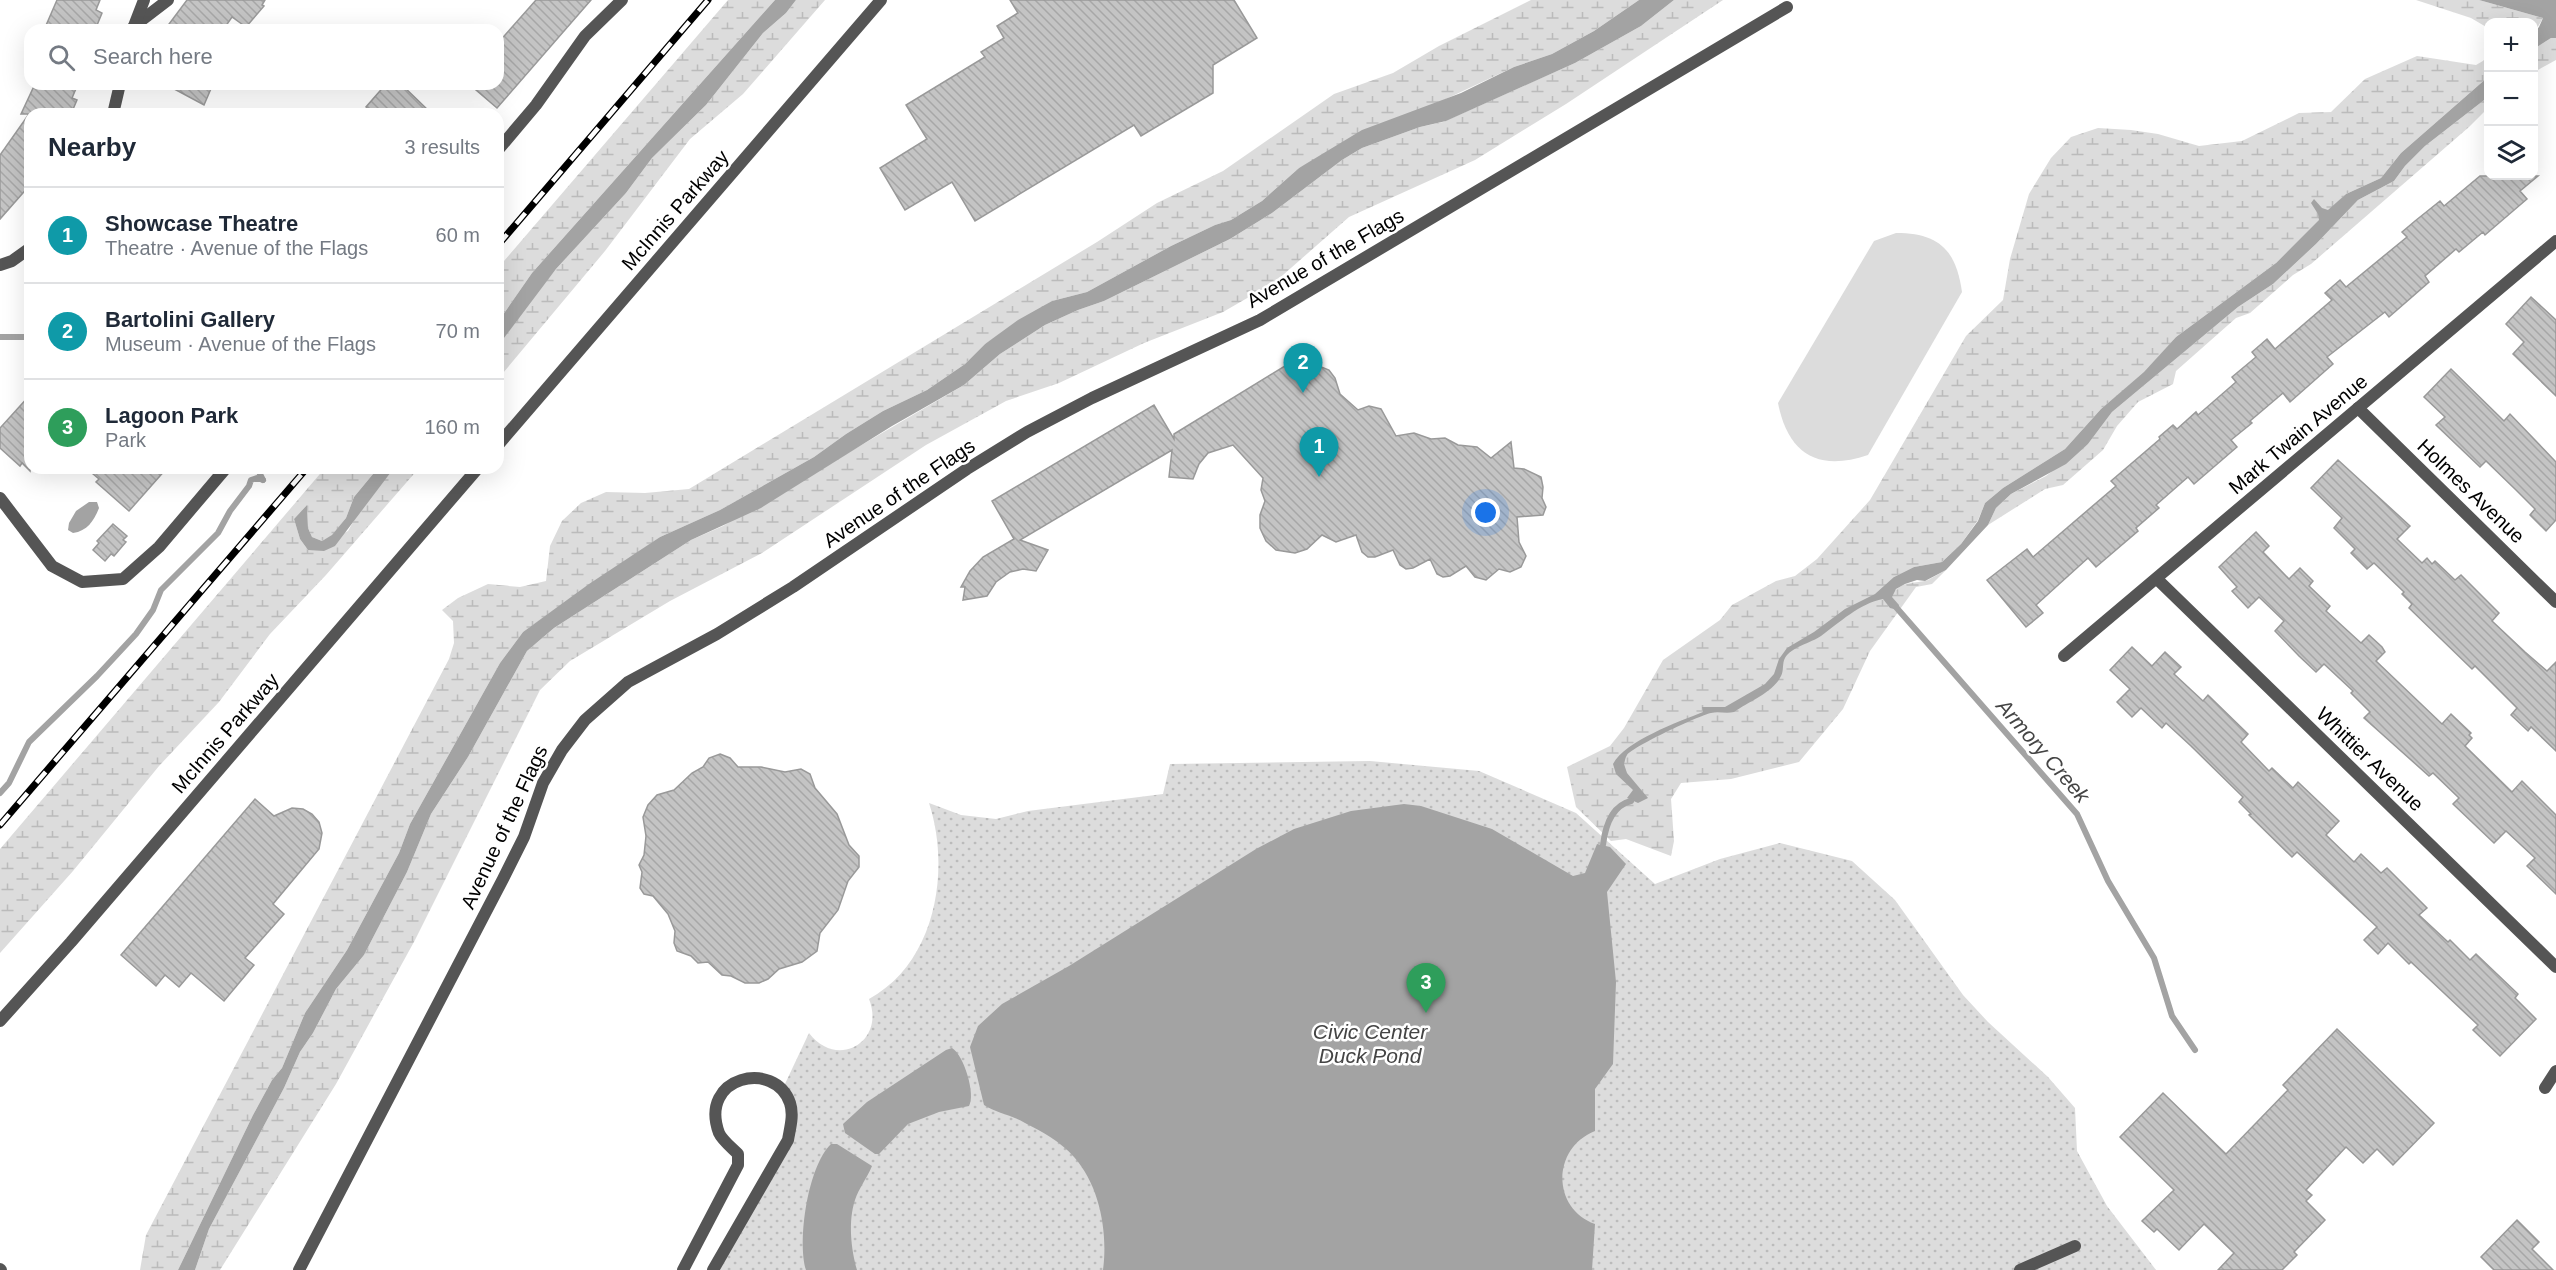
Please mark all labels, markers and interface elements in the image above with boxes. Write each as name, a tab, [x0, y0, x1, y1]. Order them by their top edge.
map controls	[2484, 18, 2538, 180]
button: +	[2484, 18, 2538, 72]
search box	[24, 24, 504, 90]
icon: search	[45, 41, 78, 74]
text: Search here	[93, 44, 213, 69]
button: −	[2484, 72, 2538, 126]
button: layers	[2484, 126, 2538, 180]
text: Nearby	[48, 132, 136, 162]
text: 3 results	[404, 136, 480, 158]
street label: McInnis Parkway	[617, 146, 733, 274]
street label: Avenue of the Flags	[1243, 204, 1407, 312]
text: Showcase Theatre	[105, 211, 298, 236]
text: 1	[62, 224, 73, 246]
text: 60 m	[436, 224, 480, 246]
text: Theatre · Avenue of the Flags	[105, 237, 368, 259]
text: Bartolini Gallery	[105, 307, 275, 332]
text: 2	[62, 320, 73, 342]
text: 70 m	[436, 320, 480, 342]
text: Museum · Avenue of the Flags	[105, 333, 376, 355]
pin: 2	[1284, 344, 1322, 393]
street label: Mark Twain Avenue	[2224, 370, 2372, 498]
text: Lagoon Park	[105, 403, 238, 428]
text: 3	[62, 416, 73, 438]
text: 160 m	[424, 416, 480, 438]
pin: 1	[1300, 428, 1338, 477]
text: Park	[105, 429, 146, 451]
street label: Avenue of the Flags	[819, 434, 979, 552]
street label: Holmes Avenue	[2413, 435, 2529, 547]
your location	[1471, 498, 1500, 527]
street label: McInnis Parkway	[167, 669, 283, 797]
water label: Armory Creek	[1991, 693, 2096, 808]
street label: Whittier Avenue	[2312, 703, 2428, 815]
street label: Avenue of the Flags	[457, 742, 551, 912]
pin: 3	[1406, 964, 1446, 1013]
water label: Civic Center Duck Pond	[1313, 1020, 1428, 1067]

